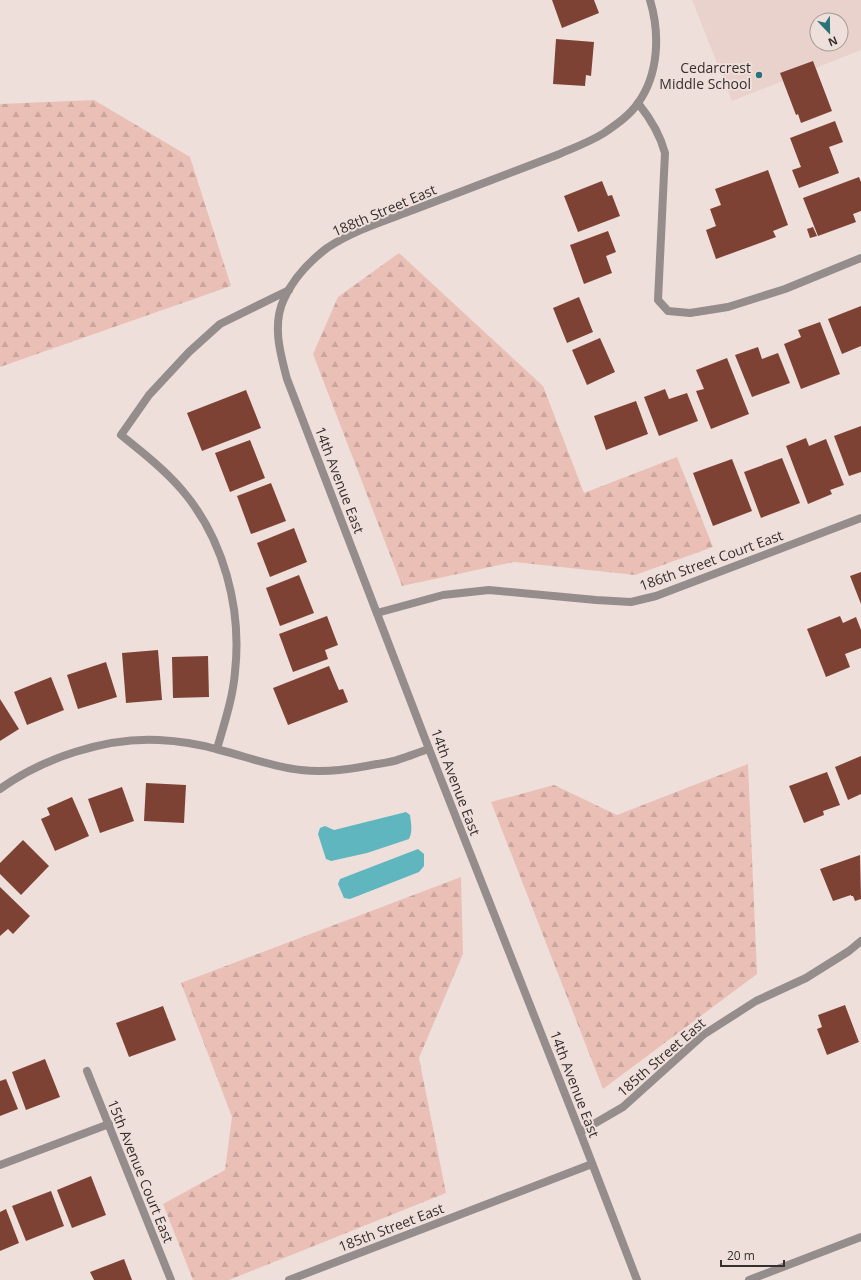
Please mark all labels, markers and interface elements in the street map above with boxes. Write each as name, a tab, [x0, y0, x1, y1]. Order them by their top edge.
north arrow	[809, 12, 849, 52]
text: N	[826, 33, 840, 50]
place label: Cedarcrest Middle School	[659, 58, 751, 93]
marker: Cedarcrest Middle School	[754, 70, 764, 80]
street label: 188th Street East	[329, 180, 439, 240]
street label: 14th Avenue East	[311, 424, 369, 536]
street label: 186th Street Court East	[637, 525, 785, 595]
street label: 14th Avenue East	[427, 726, 485, 838]
street label: 185th Street East	[613, 1013, 709, 1101]
street label: 14th Avenue East	[546, 1028, 604, 1140]
street label: 15th Avenue Court East	[104, 1097, 178, 1245]
street label: 185th Street East	[336, 1198, 446, 1256]
scale bar	[721, 1242, 784, 1268]
text: 20 m	[727, 1247, 755, 1264]

